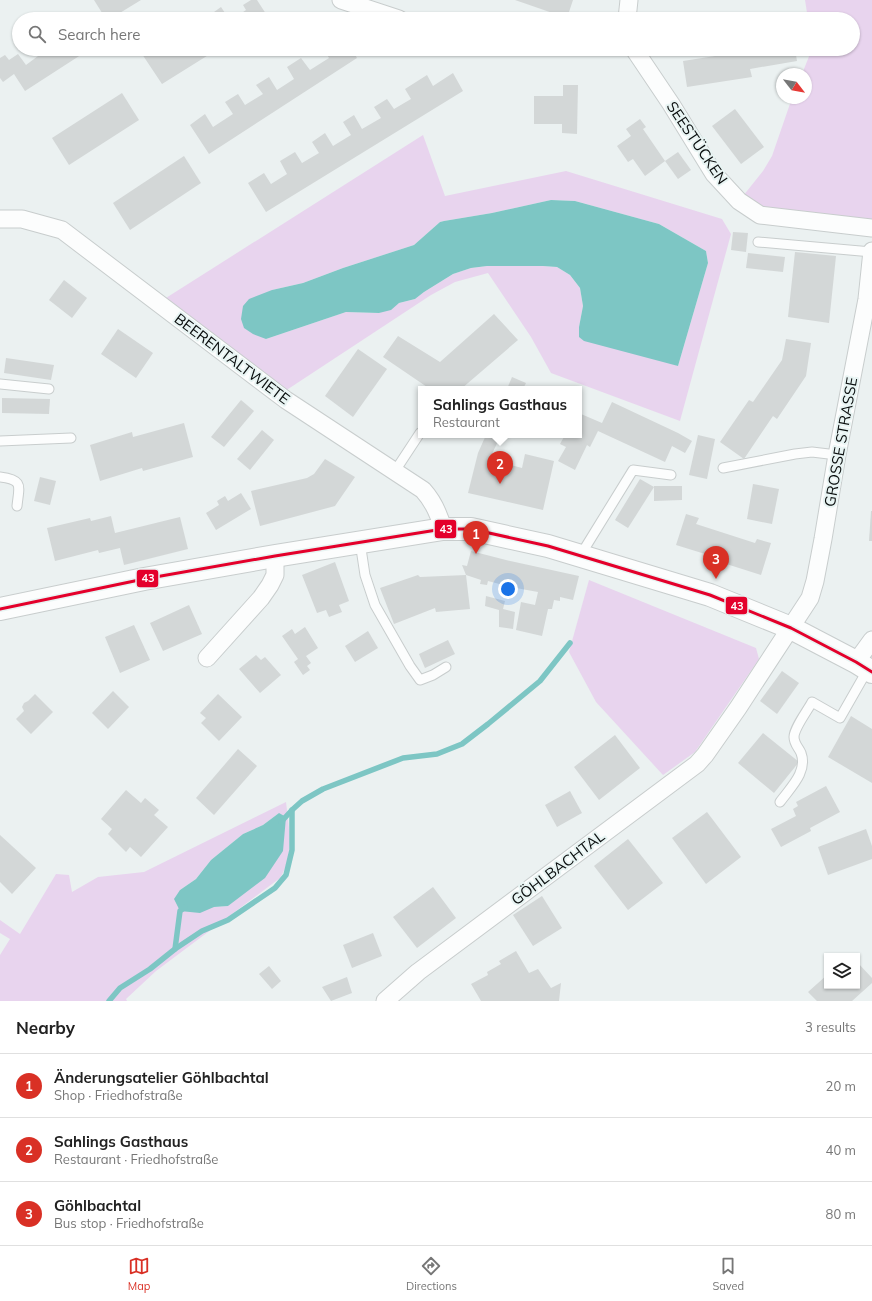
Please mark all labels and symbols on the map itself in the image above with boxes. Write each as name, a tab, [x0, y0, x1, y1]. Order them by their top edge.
north arrow	[776, 68, 812, 104]
street label: SEESTÜCKEN	[663, 98, 732, 188]
street label: BEERENTALTWIETE	[171, 309, 294, 408]
street label: GROSSE STRASSE	[820, 376, 861, 508]
pin: 2	[487, 451, 513, 484]
line badge: 43	[434, 519, 457, 539]
pin: 1	[463, 521, 489, 554]
text: 43	[439, 522, 453, 536]
pin: 3	[703, 546, 729, 579]
line badge: 43	[136, 569, 159, 588]
text: 43	[141, 571, 155, 585]
your location	[498, 579, 518, 599]
line badge: 43	[725, 596, 748, 615]
text: 43	[730, 599, 744, 613]
street label: GÖHLBACHTAL	[507, 826, 608, 909]

